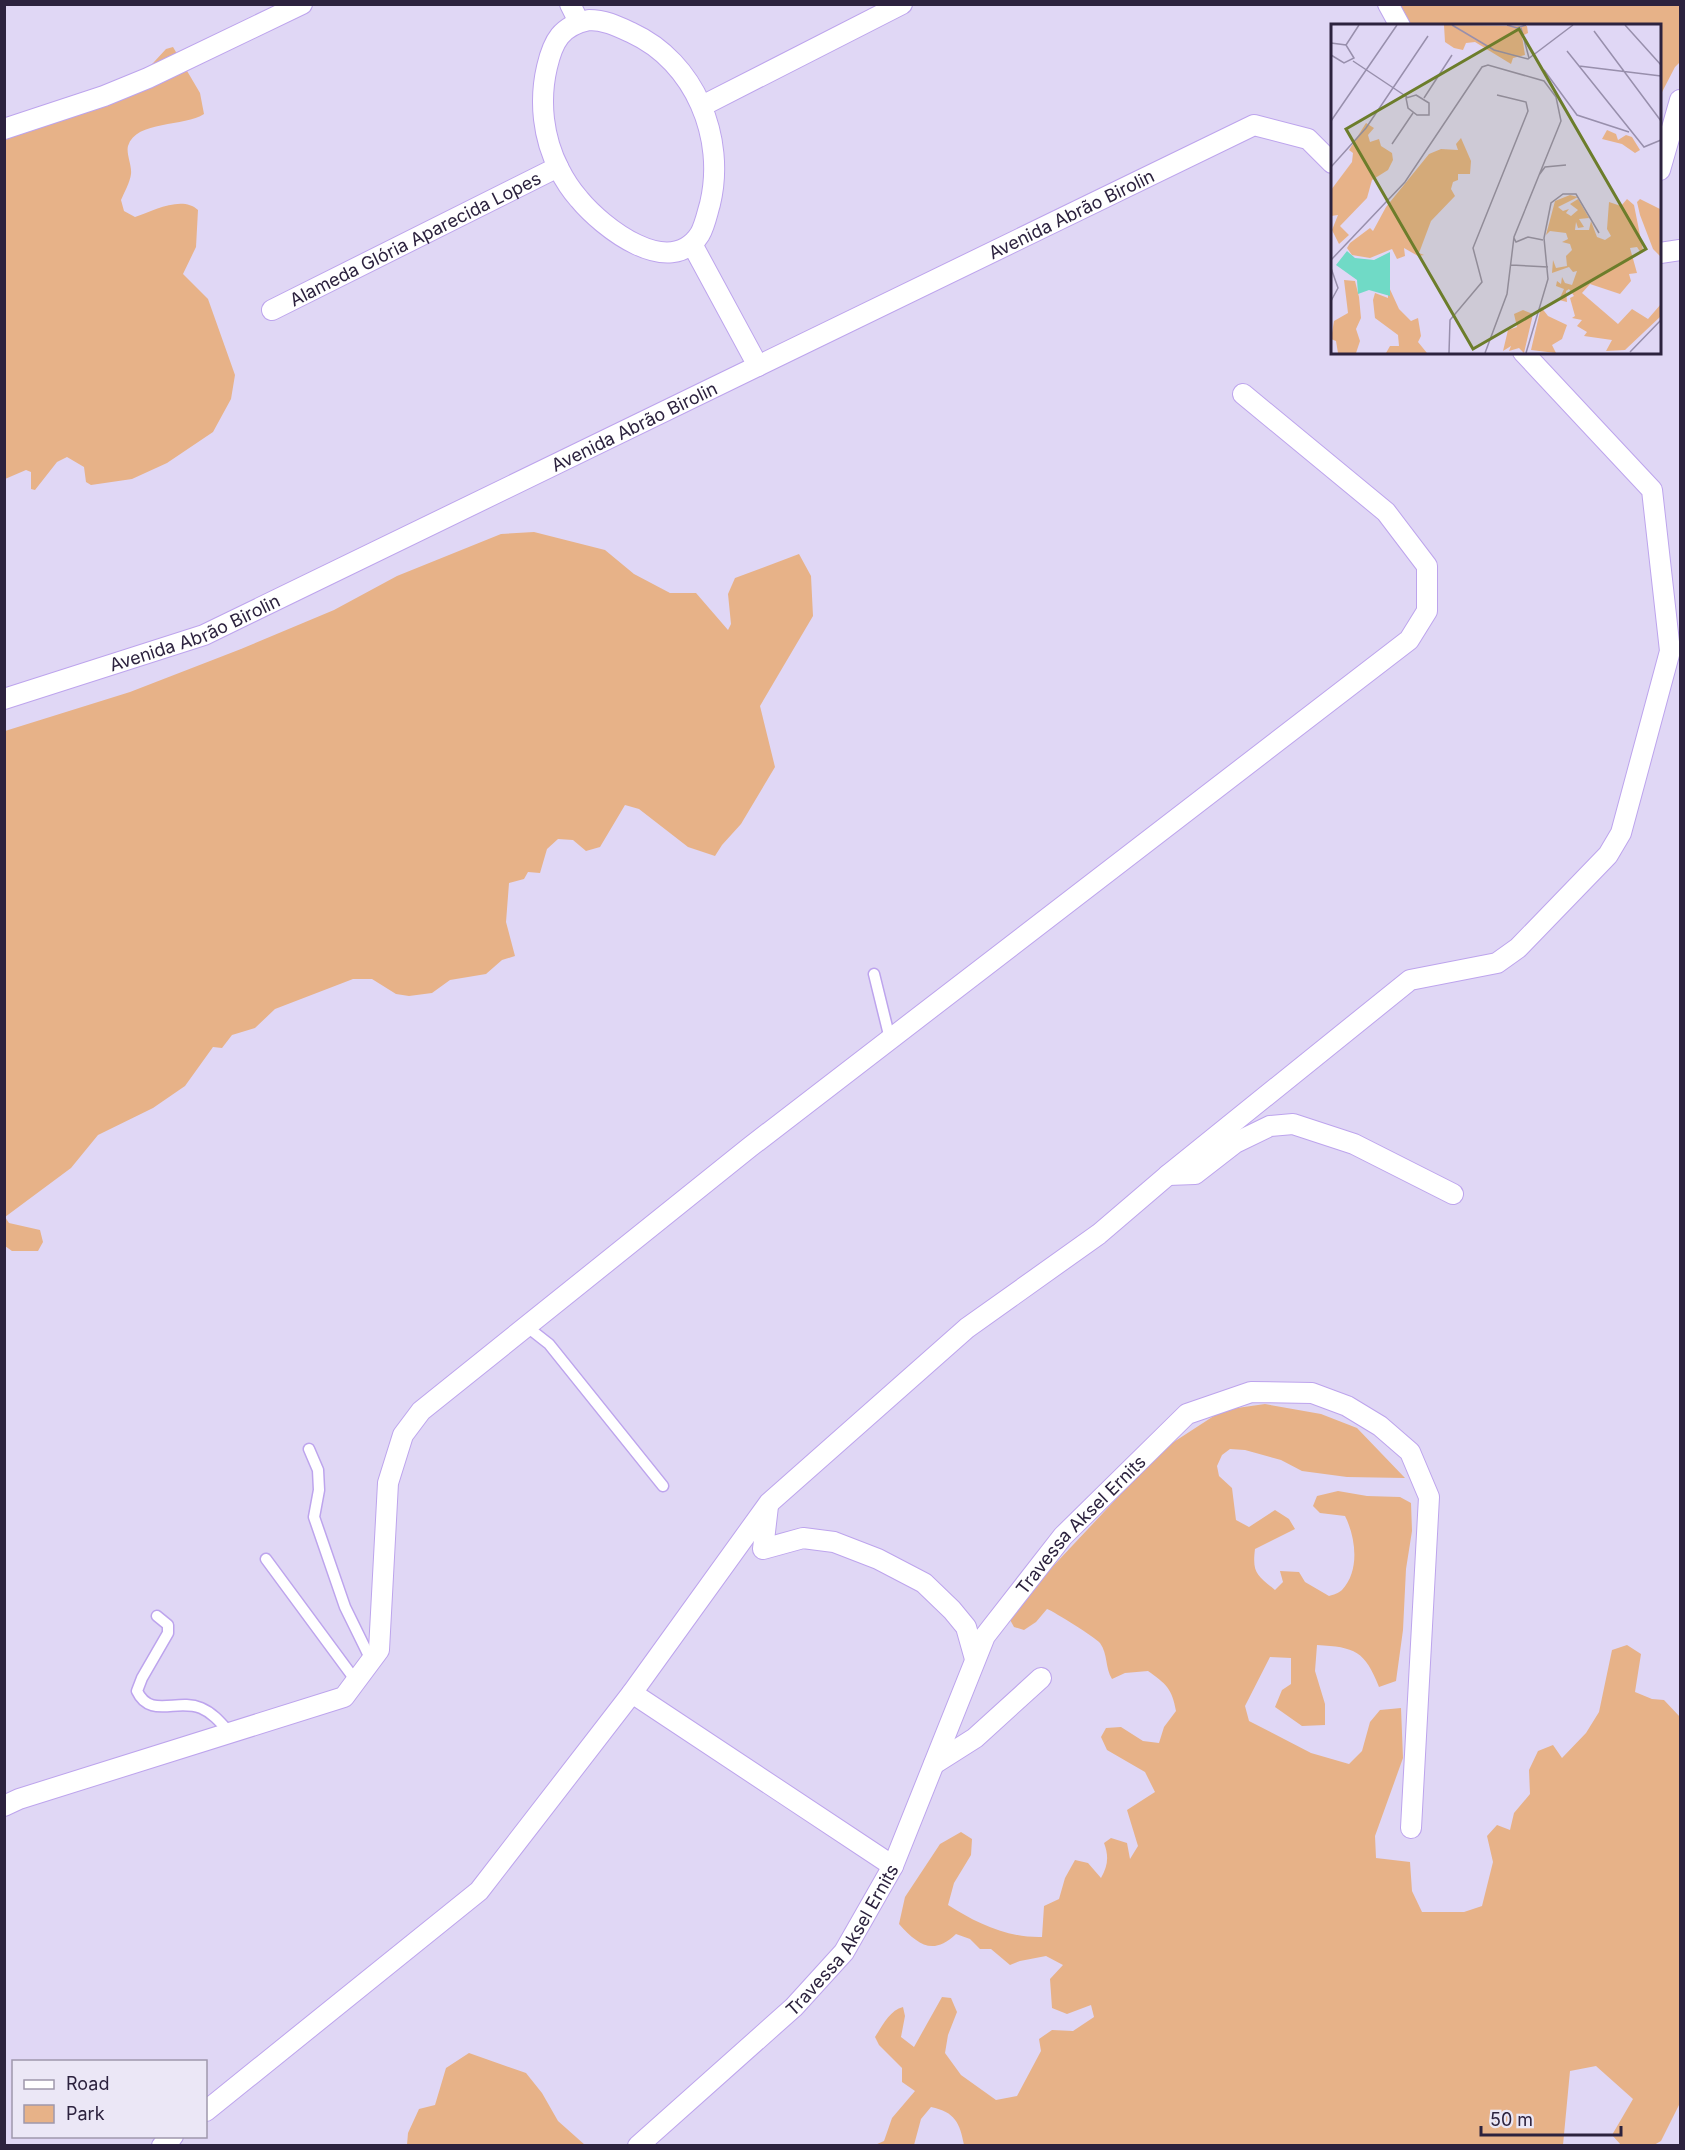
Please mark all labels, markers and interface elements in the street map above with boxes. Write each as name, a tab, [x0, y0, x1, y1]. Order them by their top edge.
inset map	[1331, 24, 1661, 354]
street label: Avenida Abrão Birolin	[985, 165, 1157, 263]
street label: Alameda Glória Aparecida Lopes	[286, 167, 544, 310]
street label: Avenida Abrão Birolin	[548, 377, 720, 475]
street label: Avenida Abrão Birolin	[107, 589, 283, 675]
street label: Travessa Aksel Ernits	[1011, 1451, 1149, 1598]
street label: Travessa Aksel Ernits	[781, 1860, 902, 2020]
legend	[12, 2060, 207, 2138]
text: Road	[66, 2073, 109, 2094]
scale bar	[1481, 2099, 1620, 2137]
text: Park	[66, 2103, 105, 2124]
text: 50 m	[1490, 2109, 1533, 2130]

